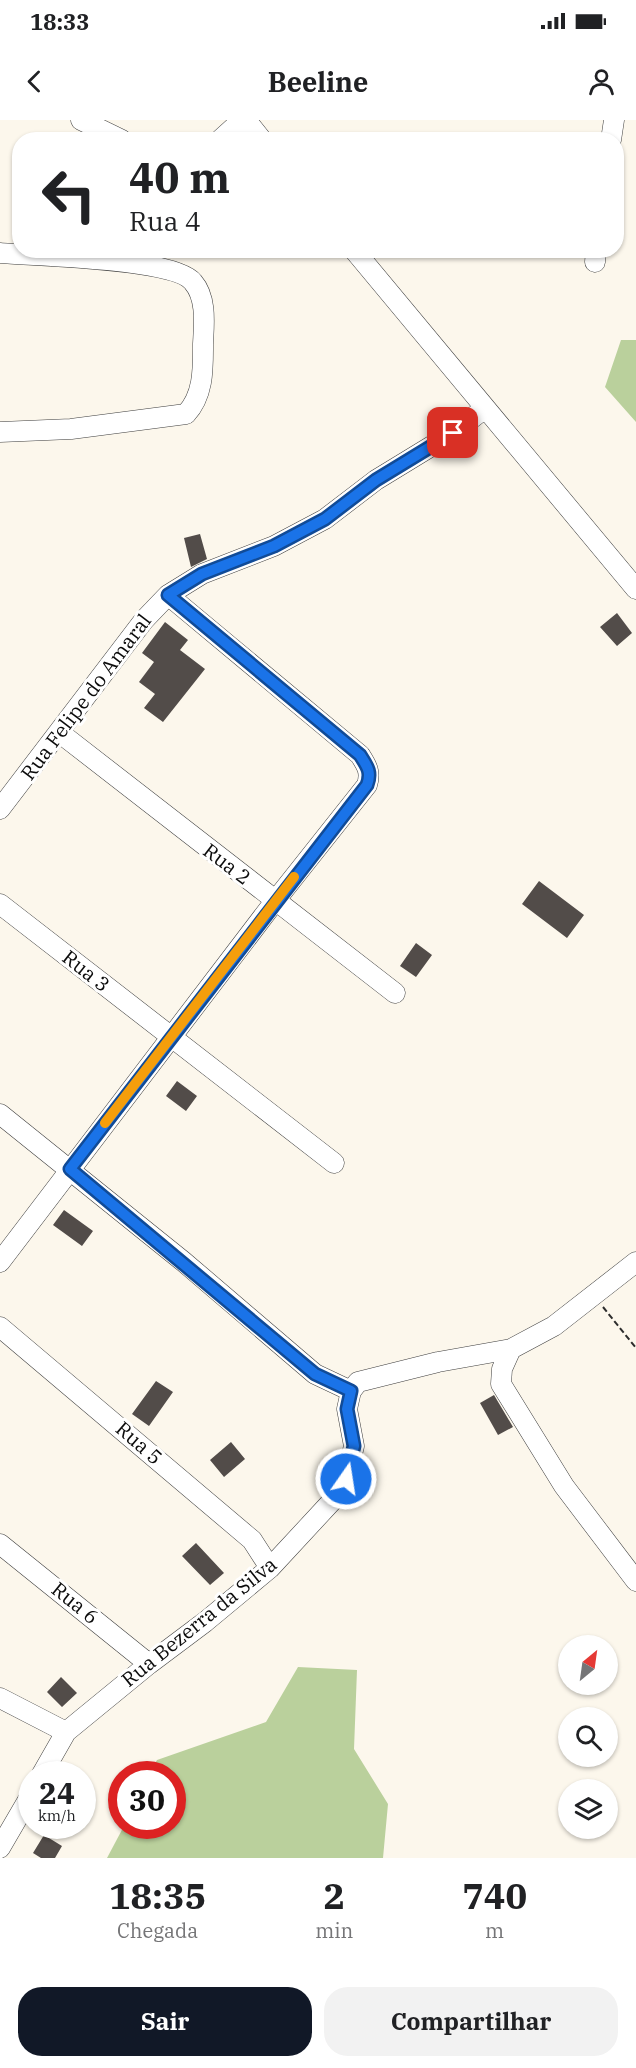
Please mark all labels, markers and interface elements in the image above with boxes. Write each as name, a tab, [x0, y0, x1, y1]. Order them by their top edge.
text: 18:33	[30, 7, 89, 36]
text: Beeline	[268, 64, 368, 99]
icon: back	[18, 65, 51, 98]
icon: person	[585, 65, 618, 98]
text: 40 m	[129, 150, 230, 205]
icon: left	[30, 156, 108, 234]
text: Rua 4	[129, 203, 201, 238]
pin	[427, 407, 478, 458]
icon: arrive	[436, 416, 469, 449]
street label: Rua Felipe do Amaral	[14, 608, 157, 785]
street label: Rua 2	[198, 837, 257, 890]
street label: Rua 3	[57, 944, 116, 998]
street label: Rua 5	[110, 1415, 168, 1470]
position arrow	[314, 1447, 378, 1511]
street label: Rua Bezerra da Silva	[115, 1551, 282, 1693]
street label: Rua 6	[46, 1575, 105, 1630]
north arrow	[558, 1635, 618, 1695]
map controls	[558, 1635, 618, 1839]
button: search	[558, 1707, 618, 1767]
speed limit sign: 30	[108, 1761, 186, 1839]
text: 24	[39, 1773, 75, 1812]
button: layers	[558, 1779, 618, 1839]
text: km/h	[38, 1806, 76, 1825]
text: 18:35	[109, 1872, 206, 1919]
text: 2	[323, 1872, 345, 1919]
text: 740	[462, 1872, 527, 1919]
text: Chegada	[117, 1917, 198, 1944]
text: min	[315, 1917, 353, 1944]
text: m	[485, 1917, 504, 1944]
button: Sair	[18, 1987, 312, 2056]
button: Compartilhar	[324, 1987, 618, 2056]

